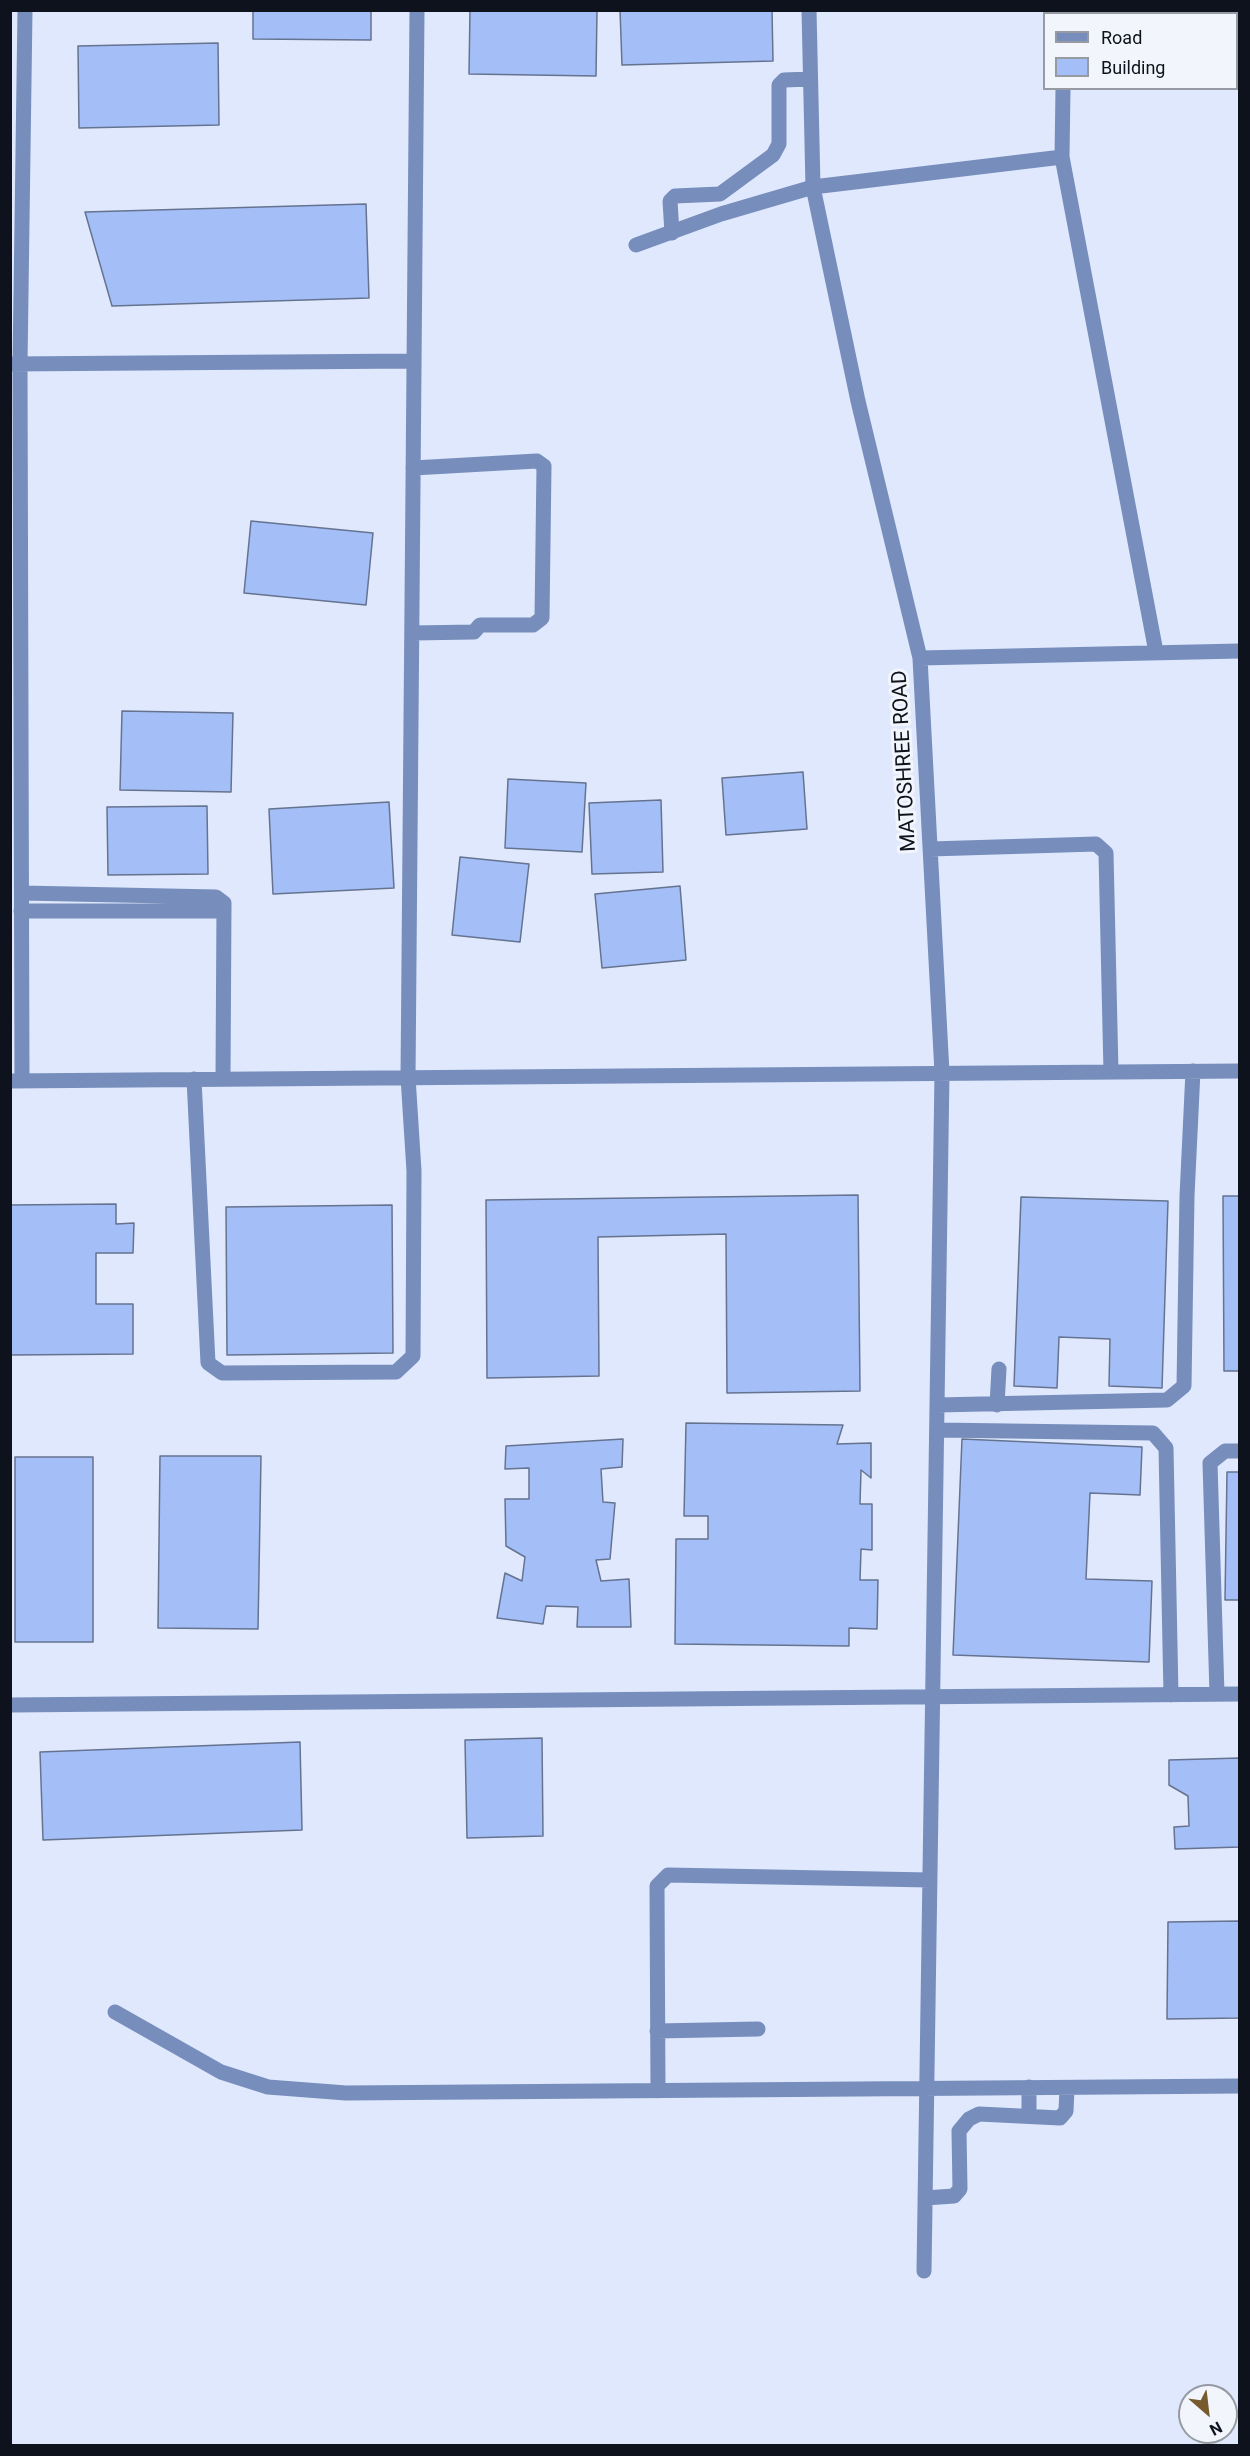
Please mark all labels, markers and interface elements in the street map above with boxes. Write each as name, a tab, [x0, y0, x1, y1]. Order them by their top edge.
legend	[1043, 12, 1238, 90]
text: Road	[1101, 27, 1142, 48]
text: Building	[1101, 57, 1165, 78]
street label: MATOSHREE ROAD	[888, 670, 922, 852]
north arrow	[1178, 2384, 1238, 2444]
text: N	[1206, 2418, 1225, 2440]

